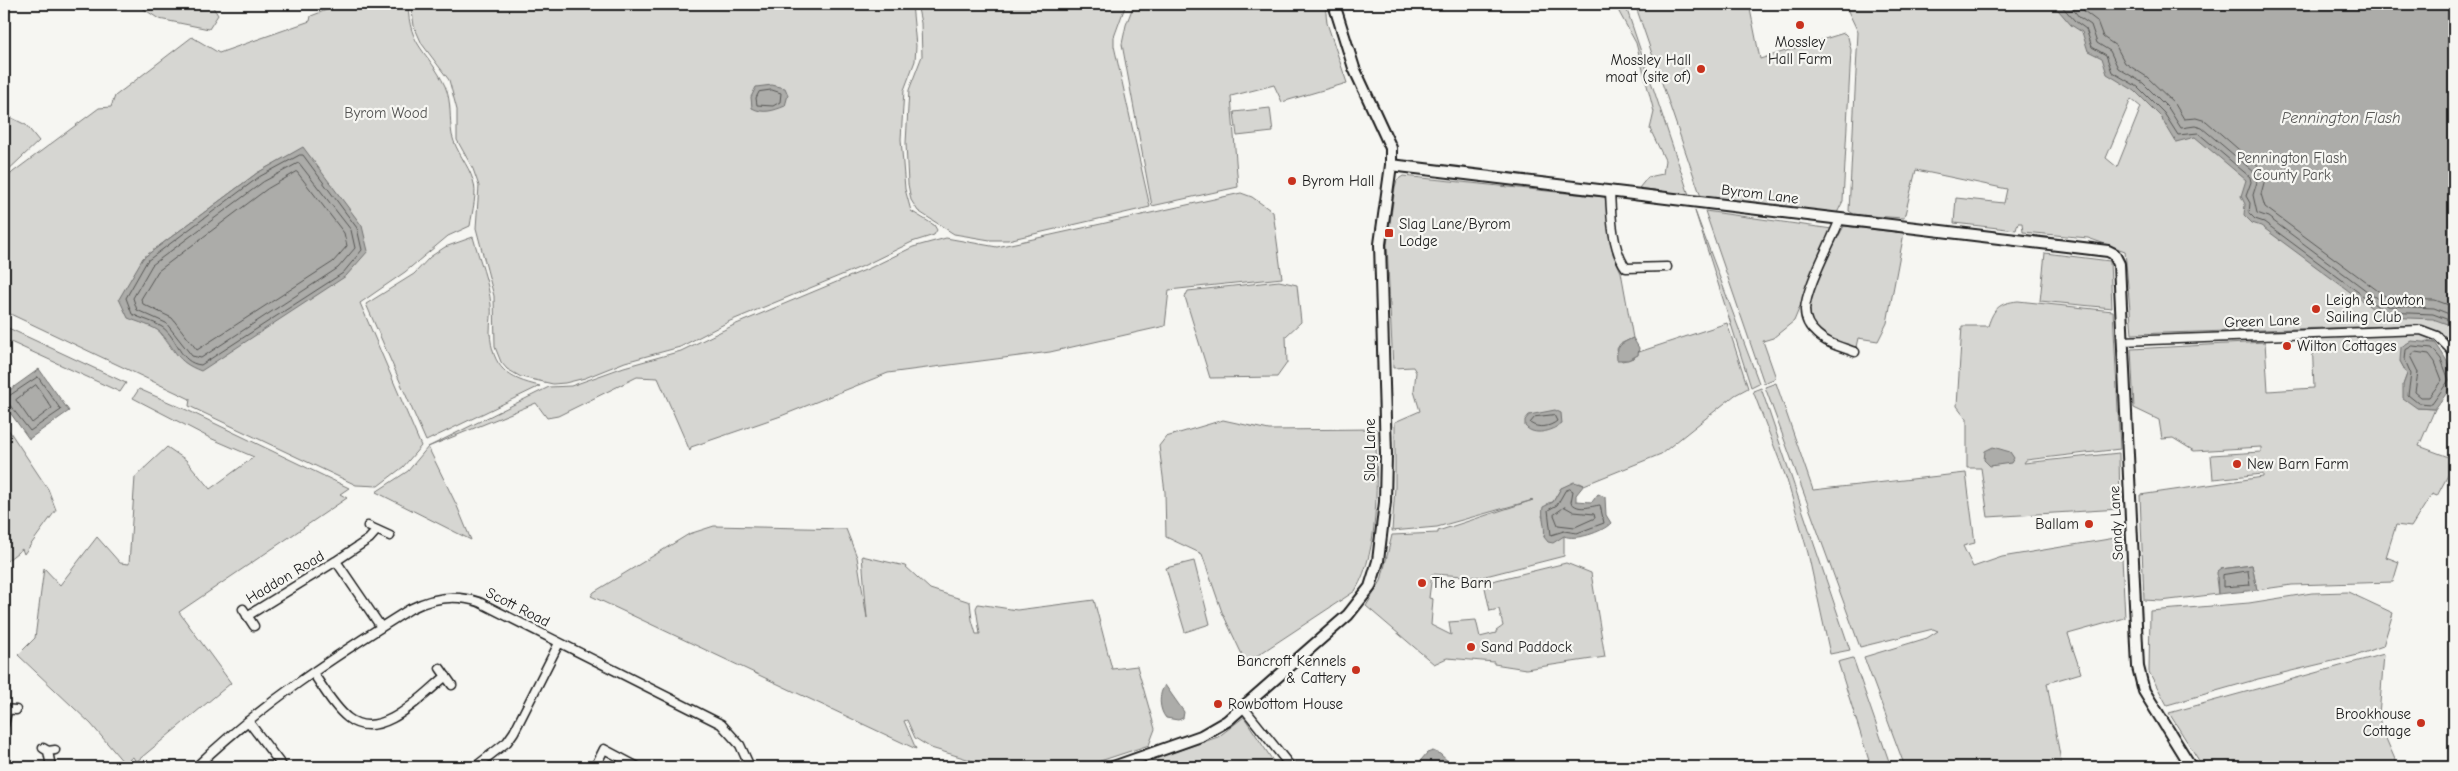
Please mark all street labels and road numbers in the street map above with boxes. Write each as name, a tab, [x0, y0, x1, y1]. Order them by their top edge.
street label: Byrom Lane	[1720, 180, 1800, 208]
street label: Green Lane	[2224, 311, 2301, 331]
street label: Slag Lane	[1361, 418, 1379, 482]
street label: Sandy Lane	[2105, 485, 2127, 561]
street label: Haddon Road	[243, 547, 327, 607]
street label: Scott Road	[483, 583, 553, 631]

